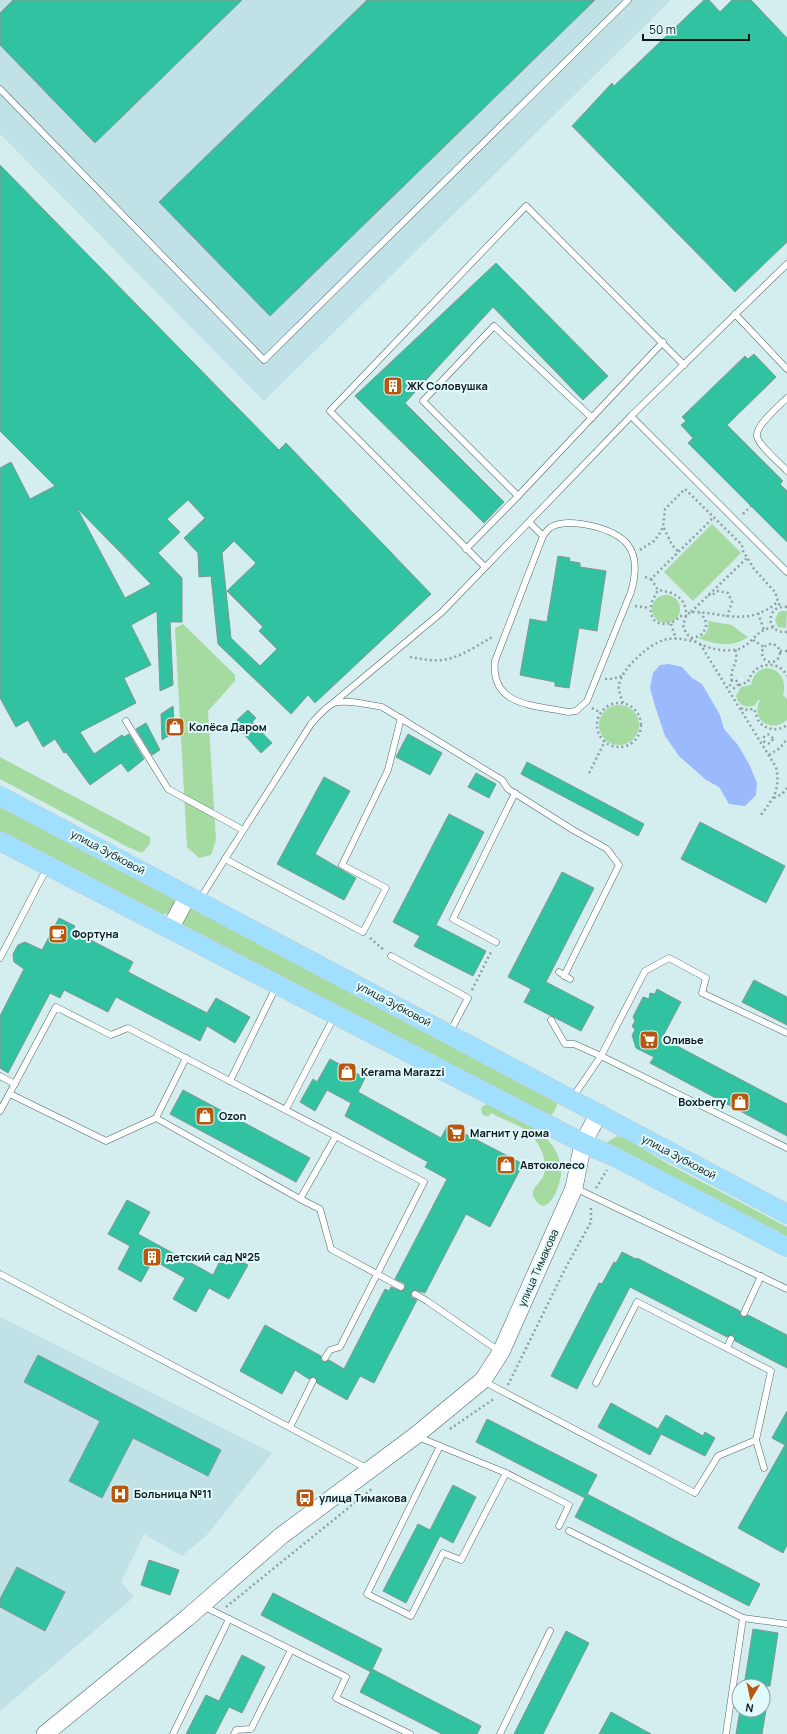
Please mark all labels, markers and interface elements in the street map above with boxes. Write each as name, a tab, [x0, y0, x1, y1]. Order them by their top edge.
scale bar	[643, 16, 749, 42]
text: 50 m	[649, 21, 676, 38]
building icon: ЖК Соловушка	[382, 375, 404, 397]
place label: ЖК Соловушка	[407, 378, 488, 393]
shop icon: Колёса Даром	[164, 716, 186, 738]
place label: Колёса Даром	[189, 719, 267, 734]
street label: улица Зубковой	[68, 826, 148, 878]
cafe icon: Фортуна	[47, 923, 69, 945]
place label: Фортуна	[72, 926, 119, 941]
street label: улица Зубковой	[354, 978, 434, 1030]
supermarket icon: Оливье	[638, 1029, 660, 1051]
place label: Оливье	[663, 1032, 704, 1047]
shop icon: Kerama Marazzi	[336, 1061, 358, 1083]
place label: Kerama Marazzi	[361, 1064, 444, 1079]
shop icon: Boxberry	[729, 1091, 751, 1113]
place label: Boxberry	[678, 1094, 727, 1109]
shop icon: Ozon	[194, 1105, 216, 1127]
place label: Ozon	[219, 1108, 246, 1123]
supermarket icon: Магнит у дома	[445, 1122, 467, 1144]
place label: Магнит у дома	[470, 1125, 549, 1140]
street label: улица Зубковой	[639, 1131, 719, 1183]
shop icon: Автоколесо	[495, 1154, 517, 1176]
place label: Автоколесо	[520, 1157, 585, 1172]
street label: улица Тимакова	[514, 1227, 561, 1309]
building icon: детский сад №25	[141, 1246, 163, 1268]
place label: детский сад №25	[166, 1249, 260, 1264]
hospital icon: Больница №11	[109, 1483, 131, 1505]
place label: Больница №11	[134, 1486, 212, 1501]
bus stop icon: улица Тимакова	[294, 1487, 316, 1509]
place label: улица Тимакова	[319, 1490, 407, 1505]
north arrow	[731, 1678, 771, 1718]
text: N	[744, 1700, 754, 1716]

